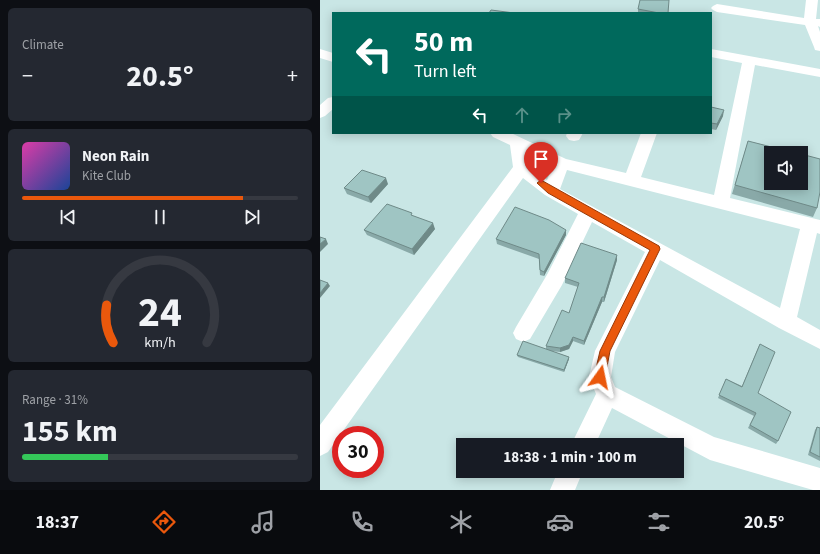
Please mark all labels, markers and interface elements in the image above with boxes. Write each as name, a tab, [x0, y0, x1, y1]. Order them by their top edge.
text: 50 m	[414, 22, 473, 62]
icon: left	[348, 28, 400, 80]
text: Climate	[22, 36, 64, 54]
text: 20.5°	[126, 55, 194, 98]
text: Turn left	[414, 59, 476, 84]
text: −	[22, 60, 33, 92]
text: +	[287, 60, 298, 92]
icon: left	[469, 104, 491, 126]
icon: ahead	[511, 104, 533, 126]
icon: right	[553, 104, 575, 126]
pin	[524, 142, 558, 183]
text: Neon Rain	[82, 146, 149, 167]
map controls	[764, 146, 808, 190]
button: sound	[764, 146, 808, 190]
icon: arrive	[530, 148, 552, 170]
text: Kite Club	[82, 167, 131, 185]
icon: previous	[57, 206, 79, 228]
icon: pause	[149, 206, 171, 228]
icon: next	[241, 206, 263, 228]
text: 24	[138, 283, 182, 343]
text: km/h	[144, 332, 176, 353]
position arrow	[579, 356, 621, 398]
text: Range · 31%	[22, 391, 88, 409]
text: 155 km	[22, 410, 118, 453]
speed limit sign: 30	[332, 426, 384, 478]
text: 18:38 · 1 min · 100 m	[503, 447, 637, 468]
icon: directions	[150, 508, 178, 536]
icon: music	[249, 508, 277, 536]
icon: phone	[348, 508, 376, 536]
icon: climate	[447, 508, 475, 536]
icon: car	[546, 508, 574, 536]
icon: filters	[645, 508, 673, 536]
text: 18:37	[36, 510, 79, 535]
text: 20.5°	[744, 510, 784, 535]

